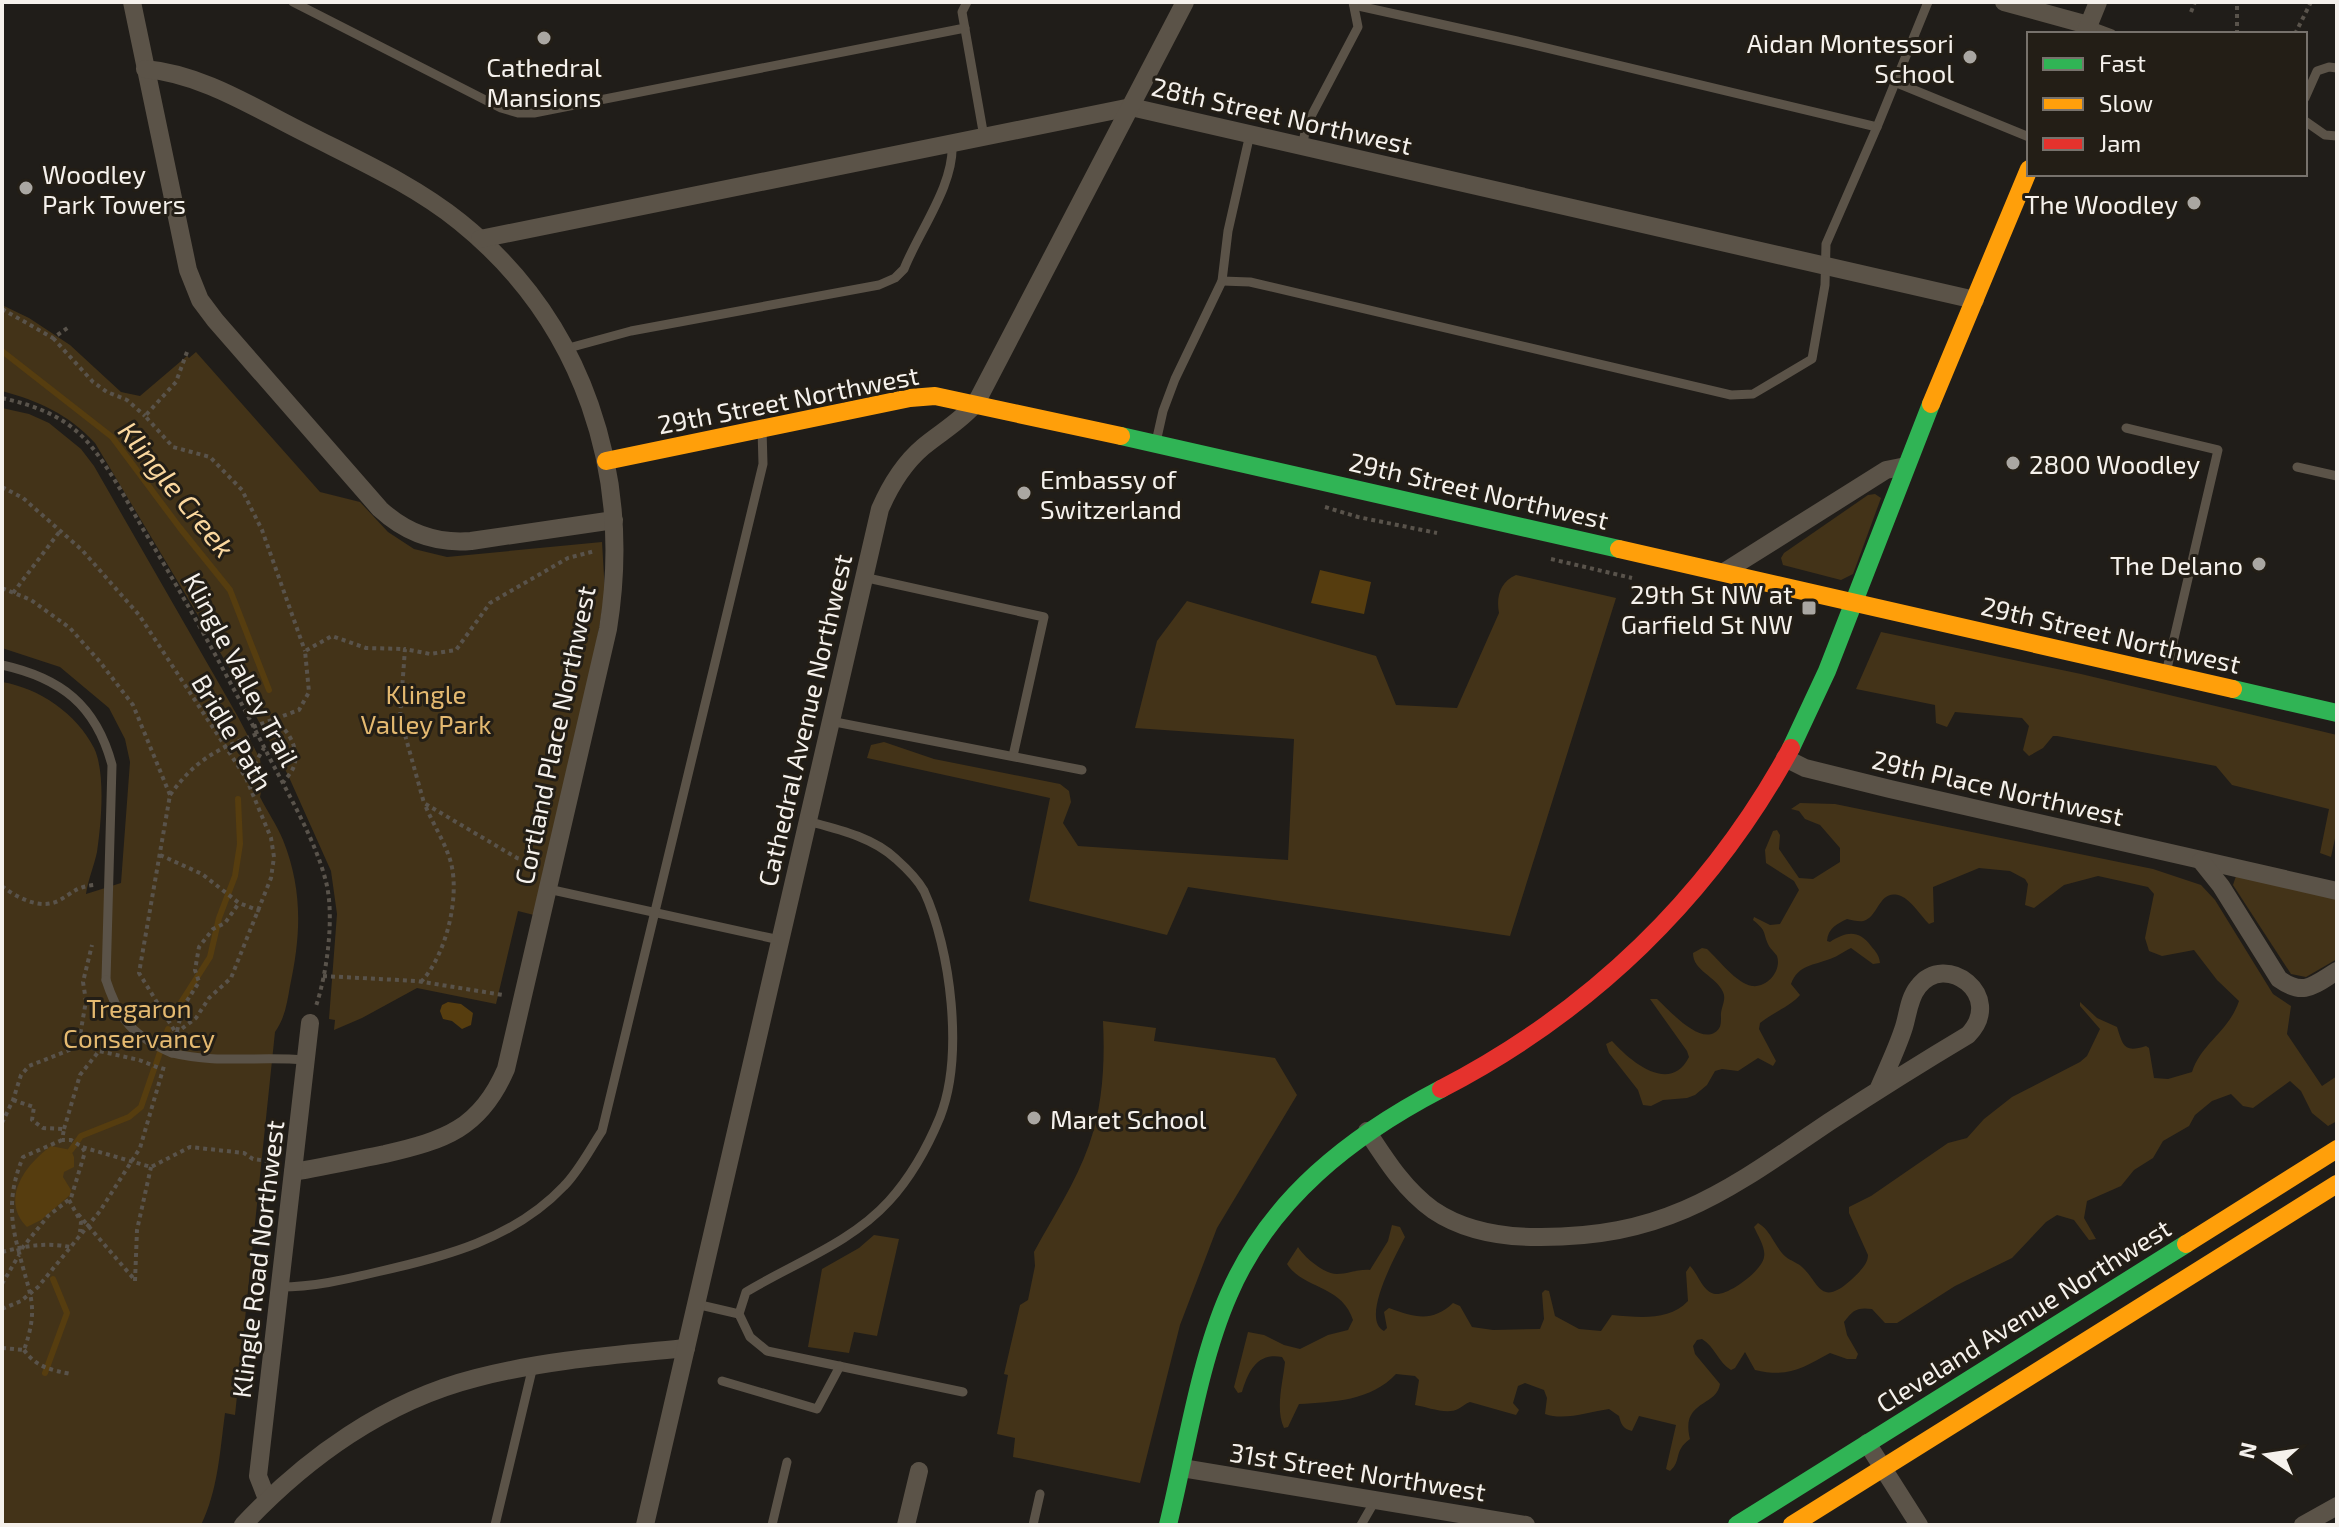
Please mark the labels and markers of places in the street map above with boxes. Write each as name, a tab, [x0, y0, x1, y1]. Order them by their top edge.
place label: Aidan Montessori School	[1747, 27, 1954, 88]
marker: Cathedral Mansions	[535, 29, 553, 47]
marker: Aidan Montessori School	[1961, 48, 1979, 66]
place label: Cathedral Mansions	[486, 51, 602, 112]
place label: Woodley Park Towers	[42, 158, 186, 219]
marker: Woodley Park Towers	[17, 179, 35, 197]
place label: The Woodley	[2024, 188, 2178, 219]
marker: The Woodley	[2185, 194, 2203, 212]
place label: 2800 Woodley	[2029, 448, 2200, 479]
marker: 2800 Woodley	[2004, 454, 2022, 472]
place label: Embassy of Switzerland	[1040, 463, 1182, 524]
marker: Embassy of Switzerland	[1015, 484, 1033, 502]
place label: The Delano	[2110, 549, 2243, 580]
marker: The Delano	[2250, 555, 2268, 573]
place label: 29th St NW at Garfield St NW	[1621, 578, 1793, 639]
marker: 29th St NW at Garfield St NW	[1800, 599, 1818, 617]
place label: Maret School	[1050, 1103, 1207, 1134]
marker: Maret School	[1025, 1109, 1043, 1127]

